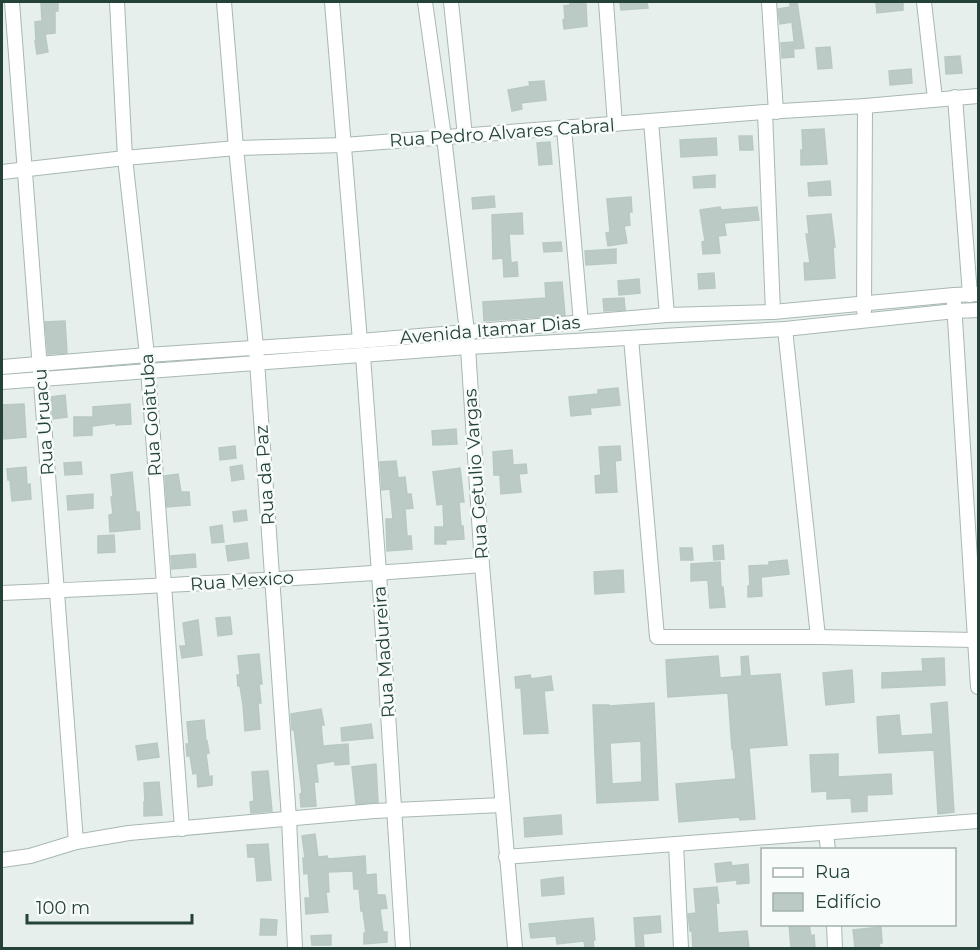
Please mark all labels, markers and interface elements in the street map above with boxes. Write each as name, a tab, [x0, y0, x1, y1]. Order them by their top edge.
street label: Rua Pedro Alvares Cabral	[389, 114, 615, 152]
street label: Avenida Itamar Dias	[399, 311, 581, 349]
street label: Rua Goiatuba	[136, 353, 166, 477]
street label: Rua Uruacu	[29, 368, 59, 476]
street label: Rua Getulio Vargas	[459, 388, 493, 560]
street label: Rua da Paz	[251, 424, 279, 526]
street label: Rua Mexico	[189, 566, 295, 596]
street label: Rua Madureira	[368, 585, 400, 719]
legend	[761, 848, 956, 926]
text: Rua	[815, 861, 851, 883]
scale bar	[27, 887, 192, 925]
text: Edifício	[815, 891, 881, 913]
text: 100 m	[36, 897, 90, 919]

